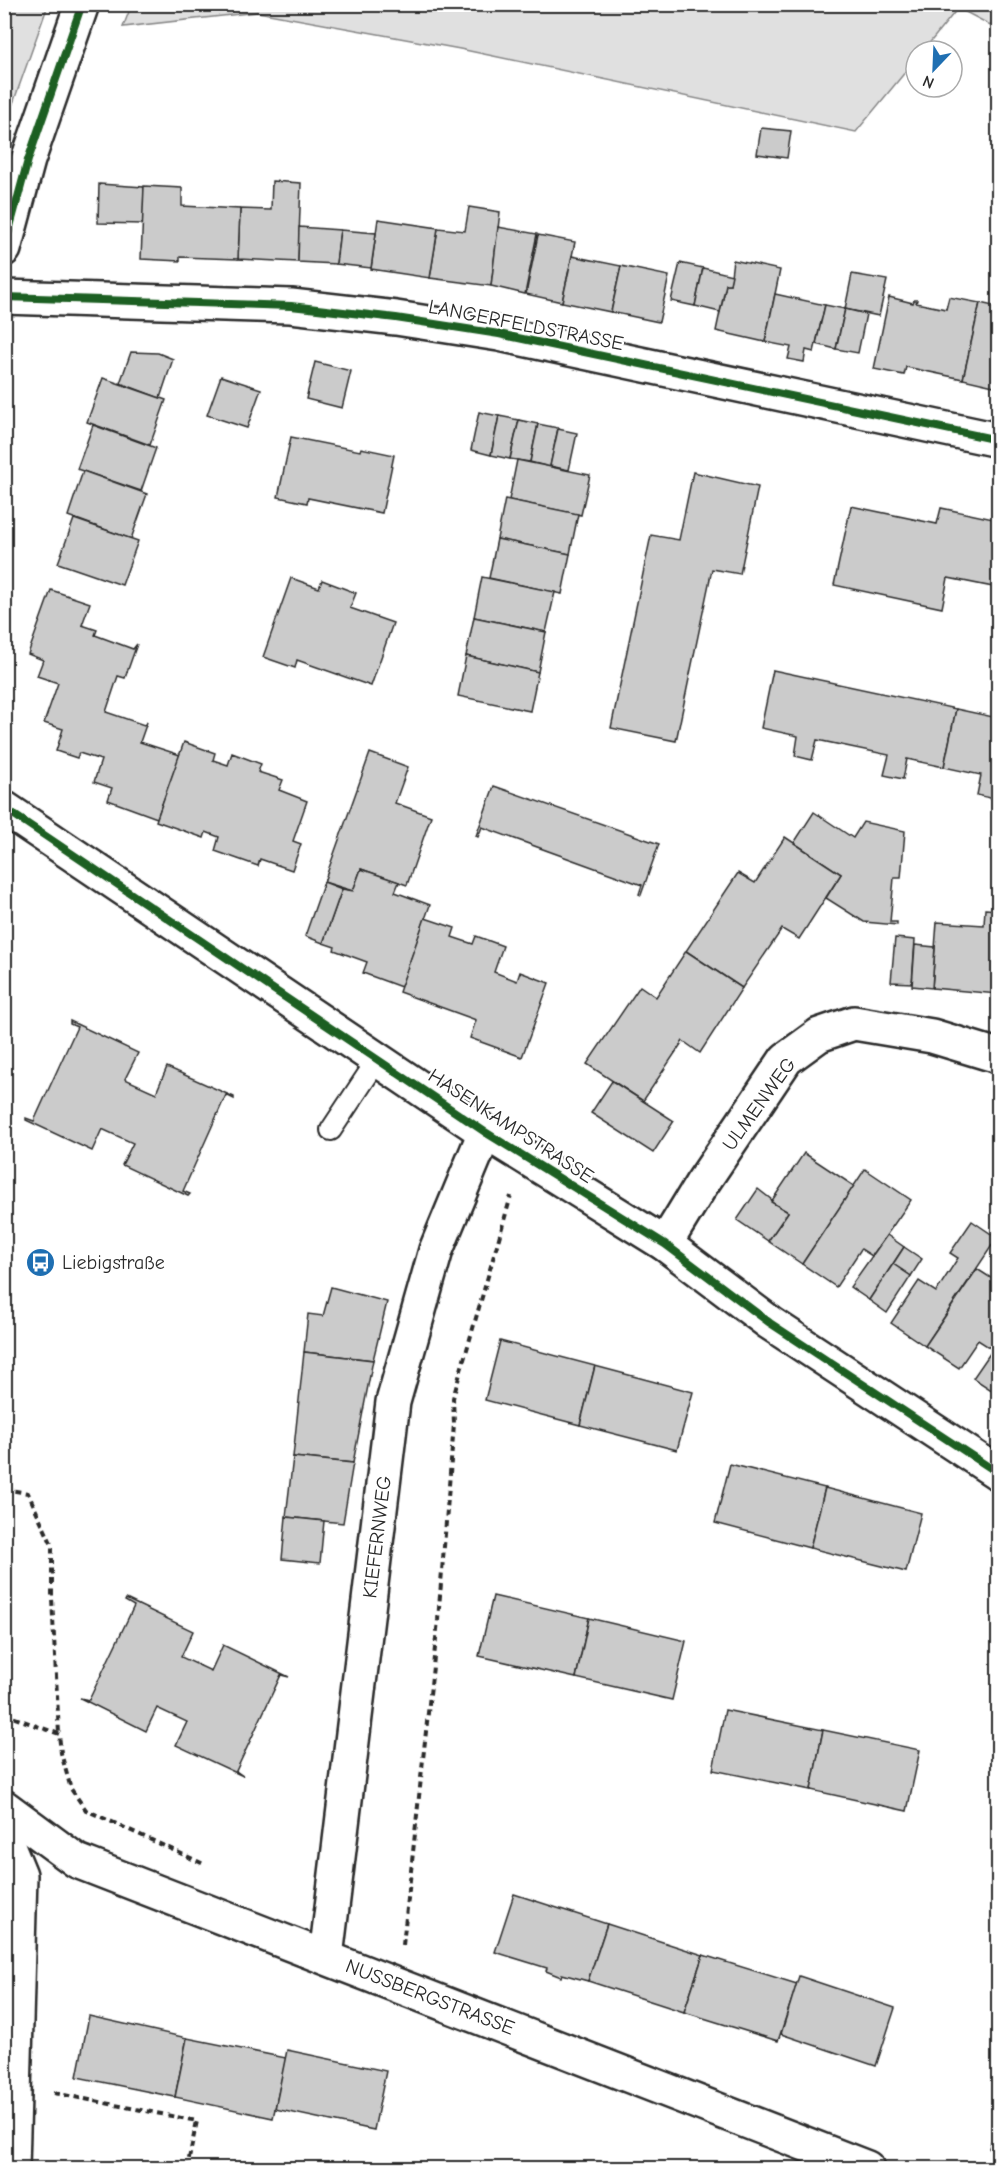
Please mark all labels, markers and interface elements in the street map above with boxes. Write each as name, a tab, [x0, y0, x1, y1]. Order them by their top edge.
north arrow	[904, 39, 964, 99]
text: N	[920, 72, 937, 92]
street label: LANGERFELDSTRASSE	[426, 295, 626, 355]
street label: ULMENWEG	[718, 1053, 800, 1155]
street label: HASENKAMPSTRASSE	[424, 1064, 598, 1188]
bus stop icon: Liebigstraße	[25, 1246, 57, 1278]
place label: Liebigstraße	[62, 1251, 165, 1274]
street label: KIEFERNWEG	[358, 1474, 396, 1600]
street label: NUSSBERGSTRASSE	[342, 1954, 518, 2040]

